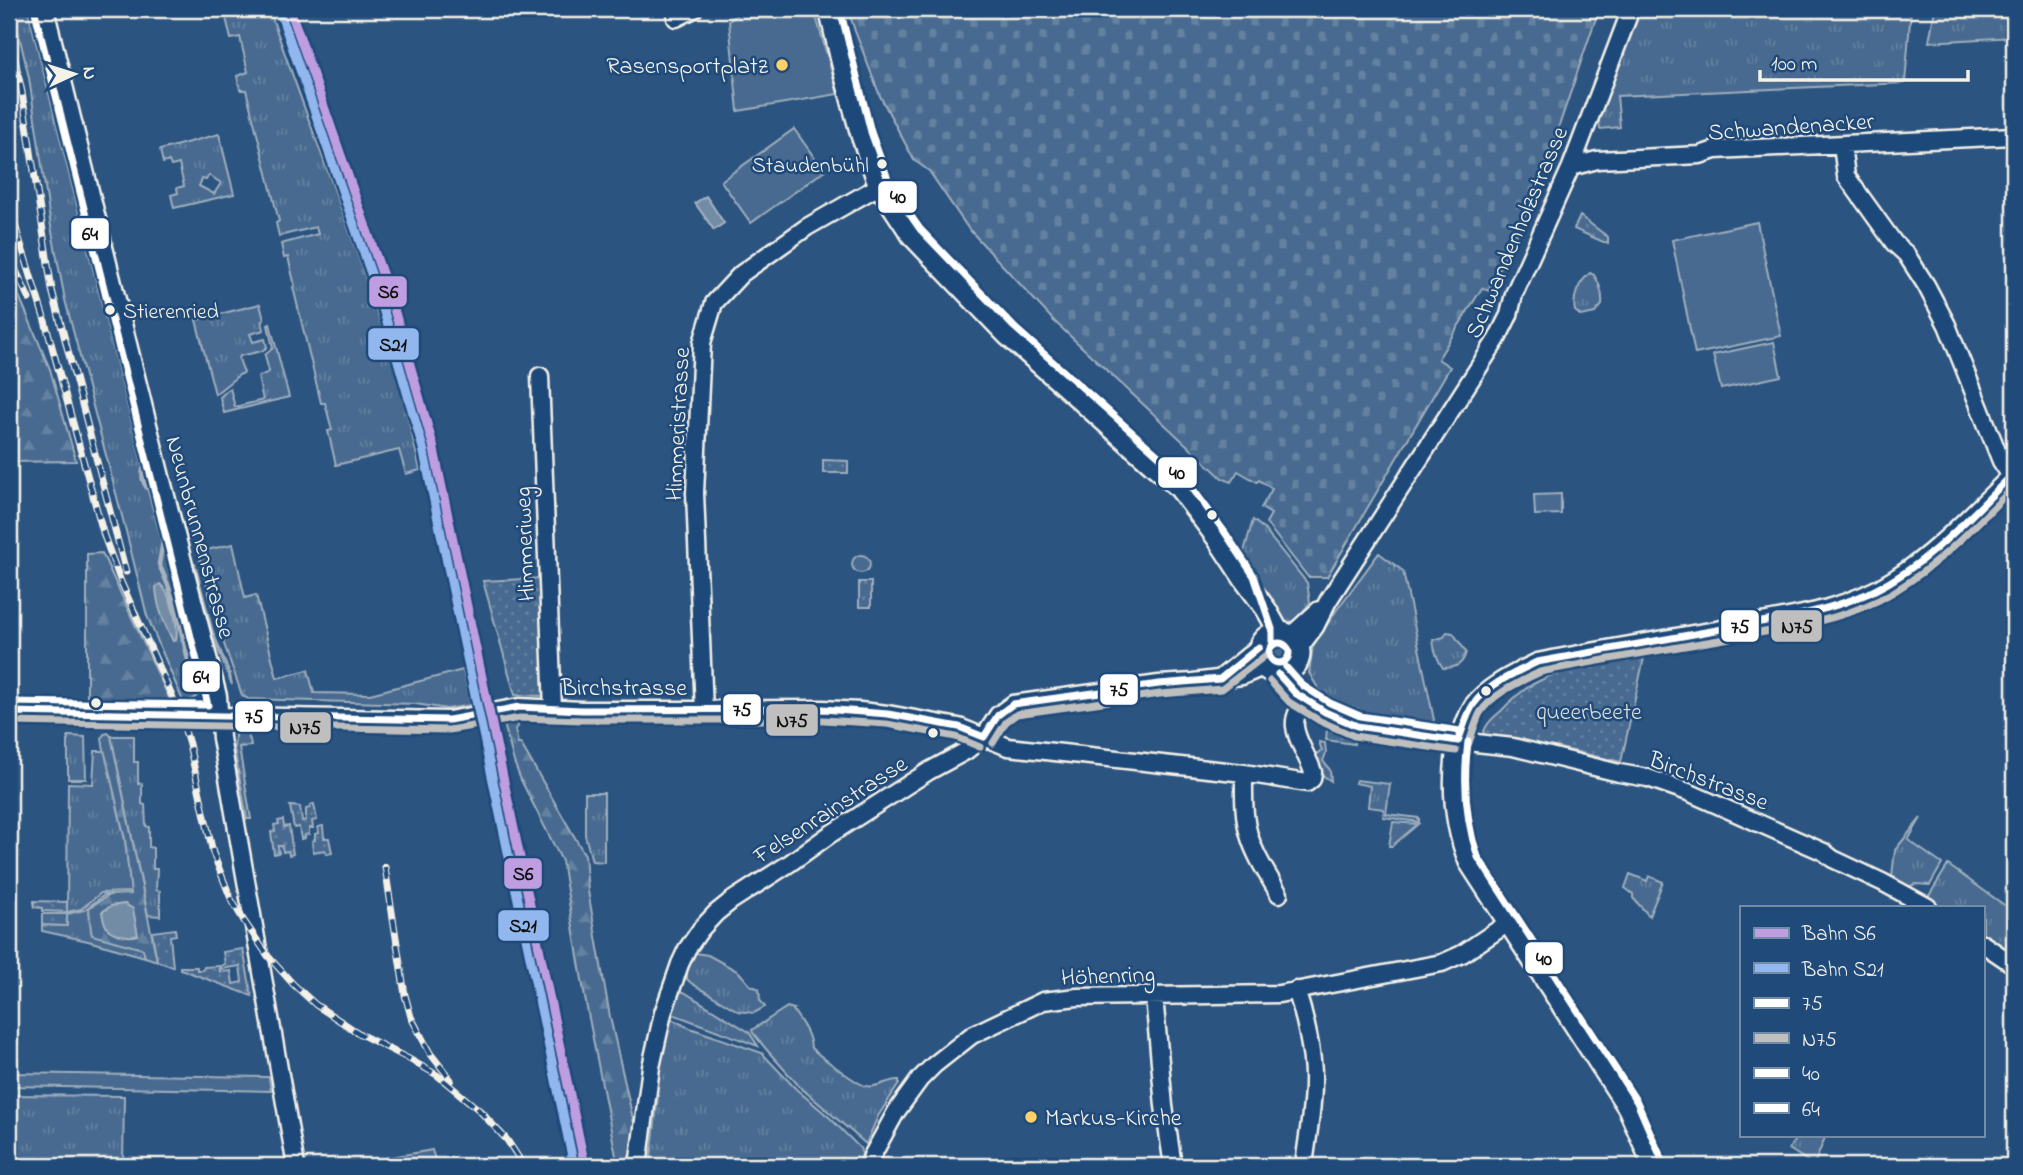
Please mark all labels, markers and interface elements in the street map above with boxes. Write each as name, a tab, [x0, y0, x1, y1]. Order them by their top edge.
north arrow	[38, 38, 108, 108]
scale bar	[1760, 38, 1969, 82]
place label: Rasensportplatz	[606, 50, 769, 85]
text: 100 m	[1771, 50, 1817, 80]
marker: Rasensportplatz	[774, 57, 790, 73]
text: N	[75, 66, 102, 81]
street label: Schwandenacker	[1707, 105, 1876, 152]
street label: Schwandenholzstrasse	[1458, 121, 1579, 344]
place label: Staudenbühl	[752, 151, 869, 183]
marker: Staudenbühl	[875, 157, 889, 171]
line badge: 40	[877, 180, 918, 214]
text: 40	[890, 185, 907, 212]
line badge: 64	[70, 217, 110, 250]
text: 64	[82, 222, 98, 249]
line badge: S6	[368, 275, 408, 308]
text: S6	[378, 280, 399, 307]
place label: Stierenried	[123, 297, 219, 329]
marker: Stierenried	[103, 303, 117, 317]
line badge: S21	[367, 327, 420, 361]
text: S21	[379, 333, 407, 360]
street label: Himmeristrasse	[658, 346, 701, 502]
street label: Neunbrunnenstrasse	[155, 433, 243, 643]
line badge: 40	[1157, 456, 1198, 489]
text: 40	[1169, 461, 1186, 488]
street label: Himmeriweg	[507, 486, 546, 602]
unlabelled marker	[1205, 508, 1219, 522]
line badge: 75	[1720, 609, 1760, 643]
line badge: N75	[1770, 609, 1823, 643]
text: 75	[1731, 615, 1749, 642]
text: N75	[1781, 615, 1813, 642]
line badge: 64	[181, 660, 221, 693]
text: 64	[193, 665, 209, 692]
street label: Birchstrasse	[560, 672, 687, 707]
line badge: 75	[1099, 673, 1139, 706]
text: 75	[1110, 678, 1128, 705]
unlabelled marker	[1479, 684, 1493, 698]
line badge: 75	[722, 693, 762, 726]
unlabelled marker	[89, 696, 103, 710]
park label: queerbeete	[1536, 696, 1642, 731]
text: 75	[733, 698, 751, 725]
line badge: 75	[234, 700, 274, 733]
line badge: N75	[765, 703, 819, 737]
text: 75	[245, 705, 263, 732]
text: N75	[776, 709, 808, 736]
line badge: N75	[279, 711, 332, 744]
text: N75	[289, 716, 321, 743]
unlabelled marker	[926, 726, 940, 740]
street label: Birchstrasse	[1642, 743, 1773, 821]
street label: Felsenrainstrasse	[747, 748, 916, 875]
line badge: S6	[503, 857, 543, 890]
text: S6	[513, 862, 534, 889]
legend	[1740, 906, 1984, 1136]
line badge: S21	[497, 909, 550, 942]
text: S21	[509, 914, 537, 941]
text: Bahn S6	[1801, 920, 1876, 950]
line badge: 40	[1524, 941, 1564, 975]
text: 40	[1536, 947, 1553, 974]
text: Bahn S21	[1801, 956, 1884, 986]
street label: Höhenring	[1060, 958, 1156, 997]
text: 75	[1802, 990, 1823, 1020]
text: N75	[1802, 1026, 1837, 1056]
text: 40	[1802, 1060, 1820, 1090]
text: 64	[1802, 1096, 1820, 1126]
place label: Markus-Kirche	[1045, 1102, 1182, 1137]
marker: Markus-Kirche	[1023, 1109, 1039, 1125]

